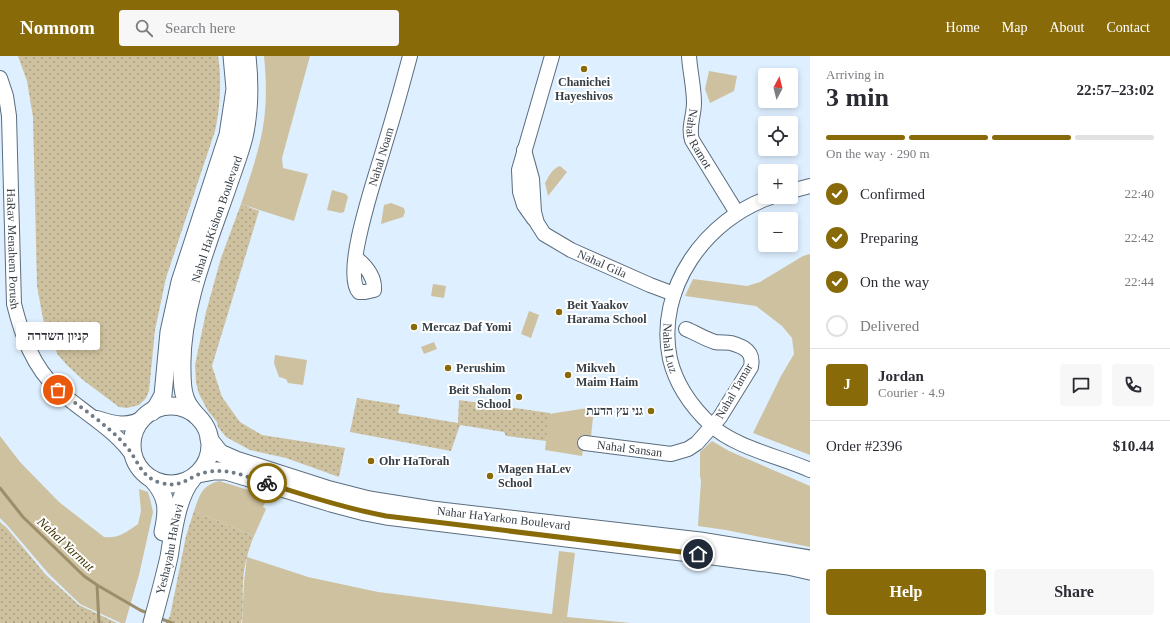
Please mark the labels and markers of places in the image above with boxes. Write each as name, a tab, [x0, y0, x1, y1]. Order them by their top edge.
marker: Chanichei Hayeshivos	[579, 64, 589, 74]
place label: Chanichei Hayeshivos	[555, 75, 613, 103]
place label: Beit Yaakov Harama School	[567, 298, 647, 326]
marker: Beit Yaakov Harama School	[554, 307, 564, 317]
place label: Mercaz Daf Yomi	[422, 320, 512, 334]
callout: קניון השדרה	[16, 322, 100, 350]
marker: Mercaz Daf Yomi	[409, 322, 419, 332]
place label: Perushim	[456, 361, 505, 375]
place label: Mikveh Maim Haim	[576, 361, 638, 389]
marker: Perushim	[443, 363, 453, 373]
marker: Mikveh Maim Haim	[563, 370, 573, 380]
pin	[41, 373, 75, 407]
place label: Beit Shalom School	[449, 383, 512, 411]
marker: Beit Shalom School	[514, 392, 524, 402]
place label: גני עץ הדעת	[586, 404, 643, 418]
marker: גני עץ הדעת	[646, 406, 656, 416]
place label: Ohr HaTorah	[379, 454, 450, 468]
marker: Ohr HaTorah	[366, 456, 376, 466]
place label: Magen HaLev School	[498, 462, 571, 490]
marker: Magen HaLev School	[485, 471, 495, 481]
pin	[681, 537, 715, 571]

